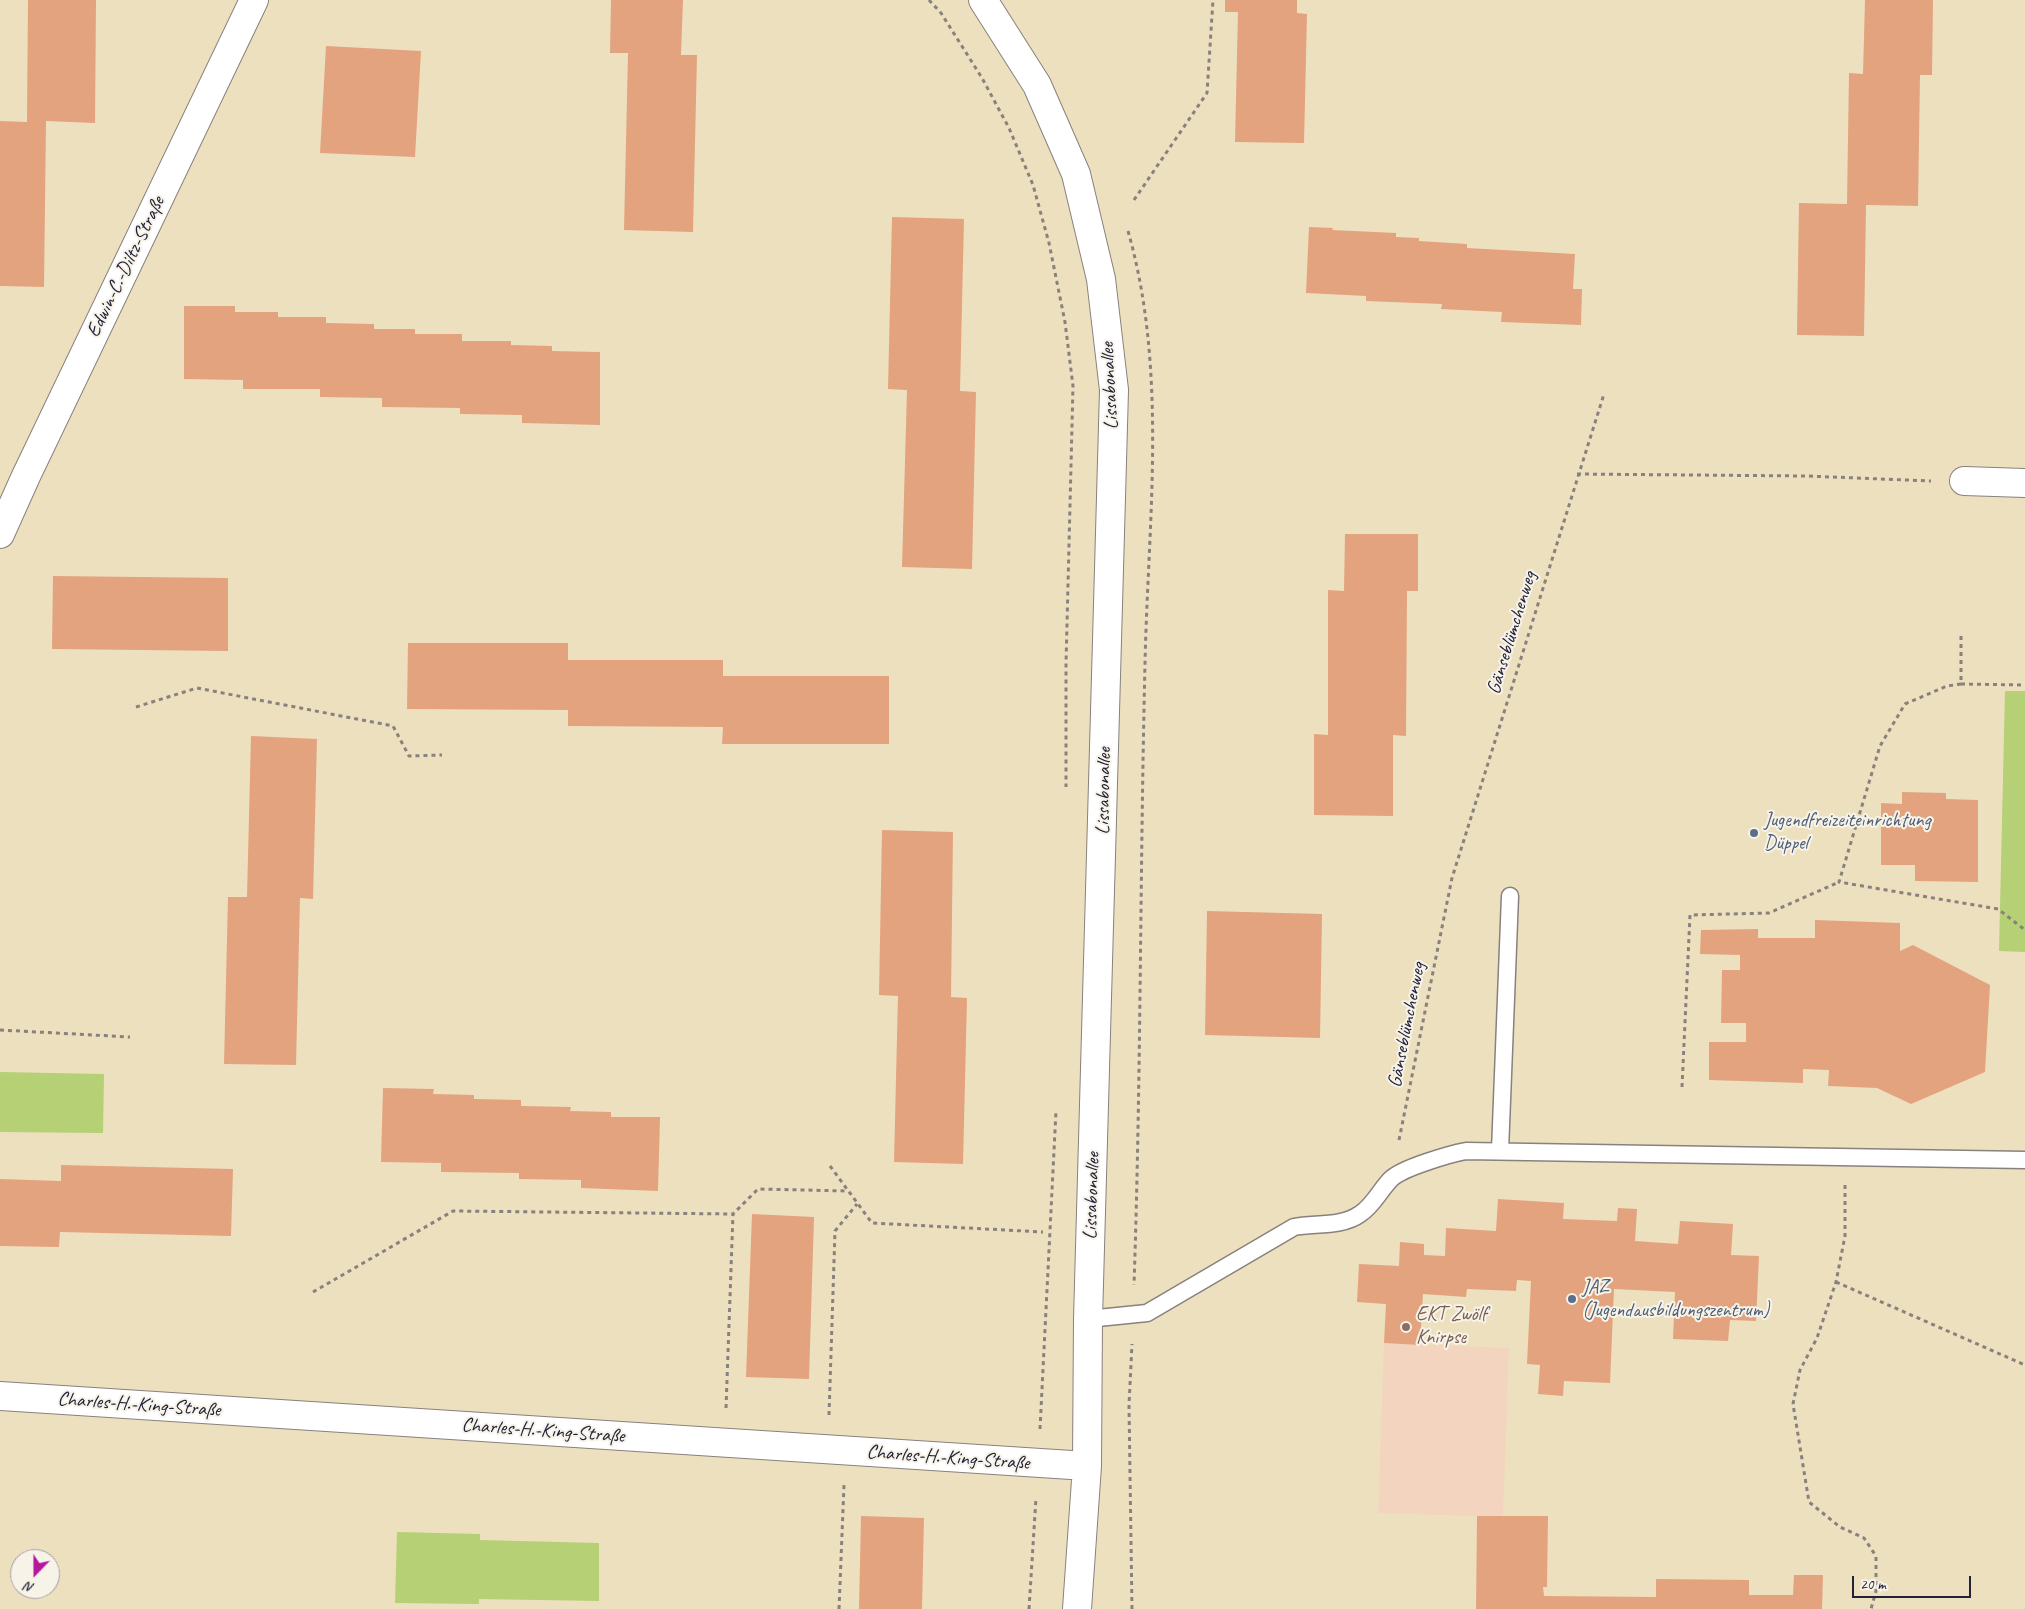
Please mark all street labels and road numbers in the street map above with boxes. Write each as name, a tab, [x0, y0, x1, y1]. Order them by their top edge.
street label: Edwin-C.-Diltz-Straße	[82, 193, 170, 341]
street label: Lissabonallee	[1096, 342, 1124, 430]
street label: Gänseblümchenweg	[1482, 569, 1542, 697]
street label: Lissabonallee	[1091, 747, 1117, 835]
street label: Gänseblümchenweg	[1383, 960, 1431, 1090]
street label: Lissabonallee	[1078, 1152, 1106, 1240]
street label: Charles-H.-King-Straße	[57, 1387, 221, 1423]
street label: Charles-H.-King-Straße	[461, 1413, 625, 1449]
street label: Charles-H.-King-Straße	[866, 1440, 1030, 1476]

